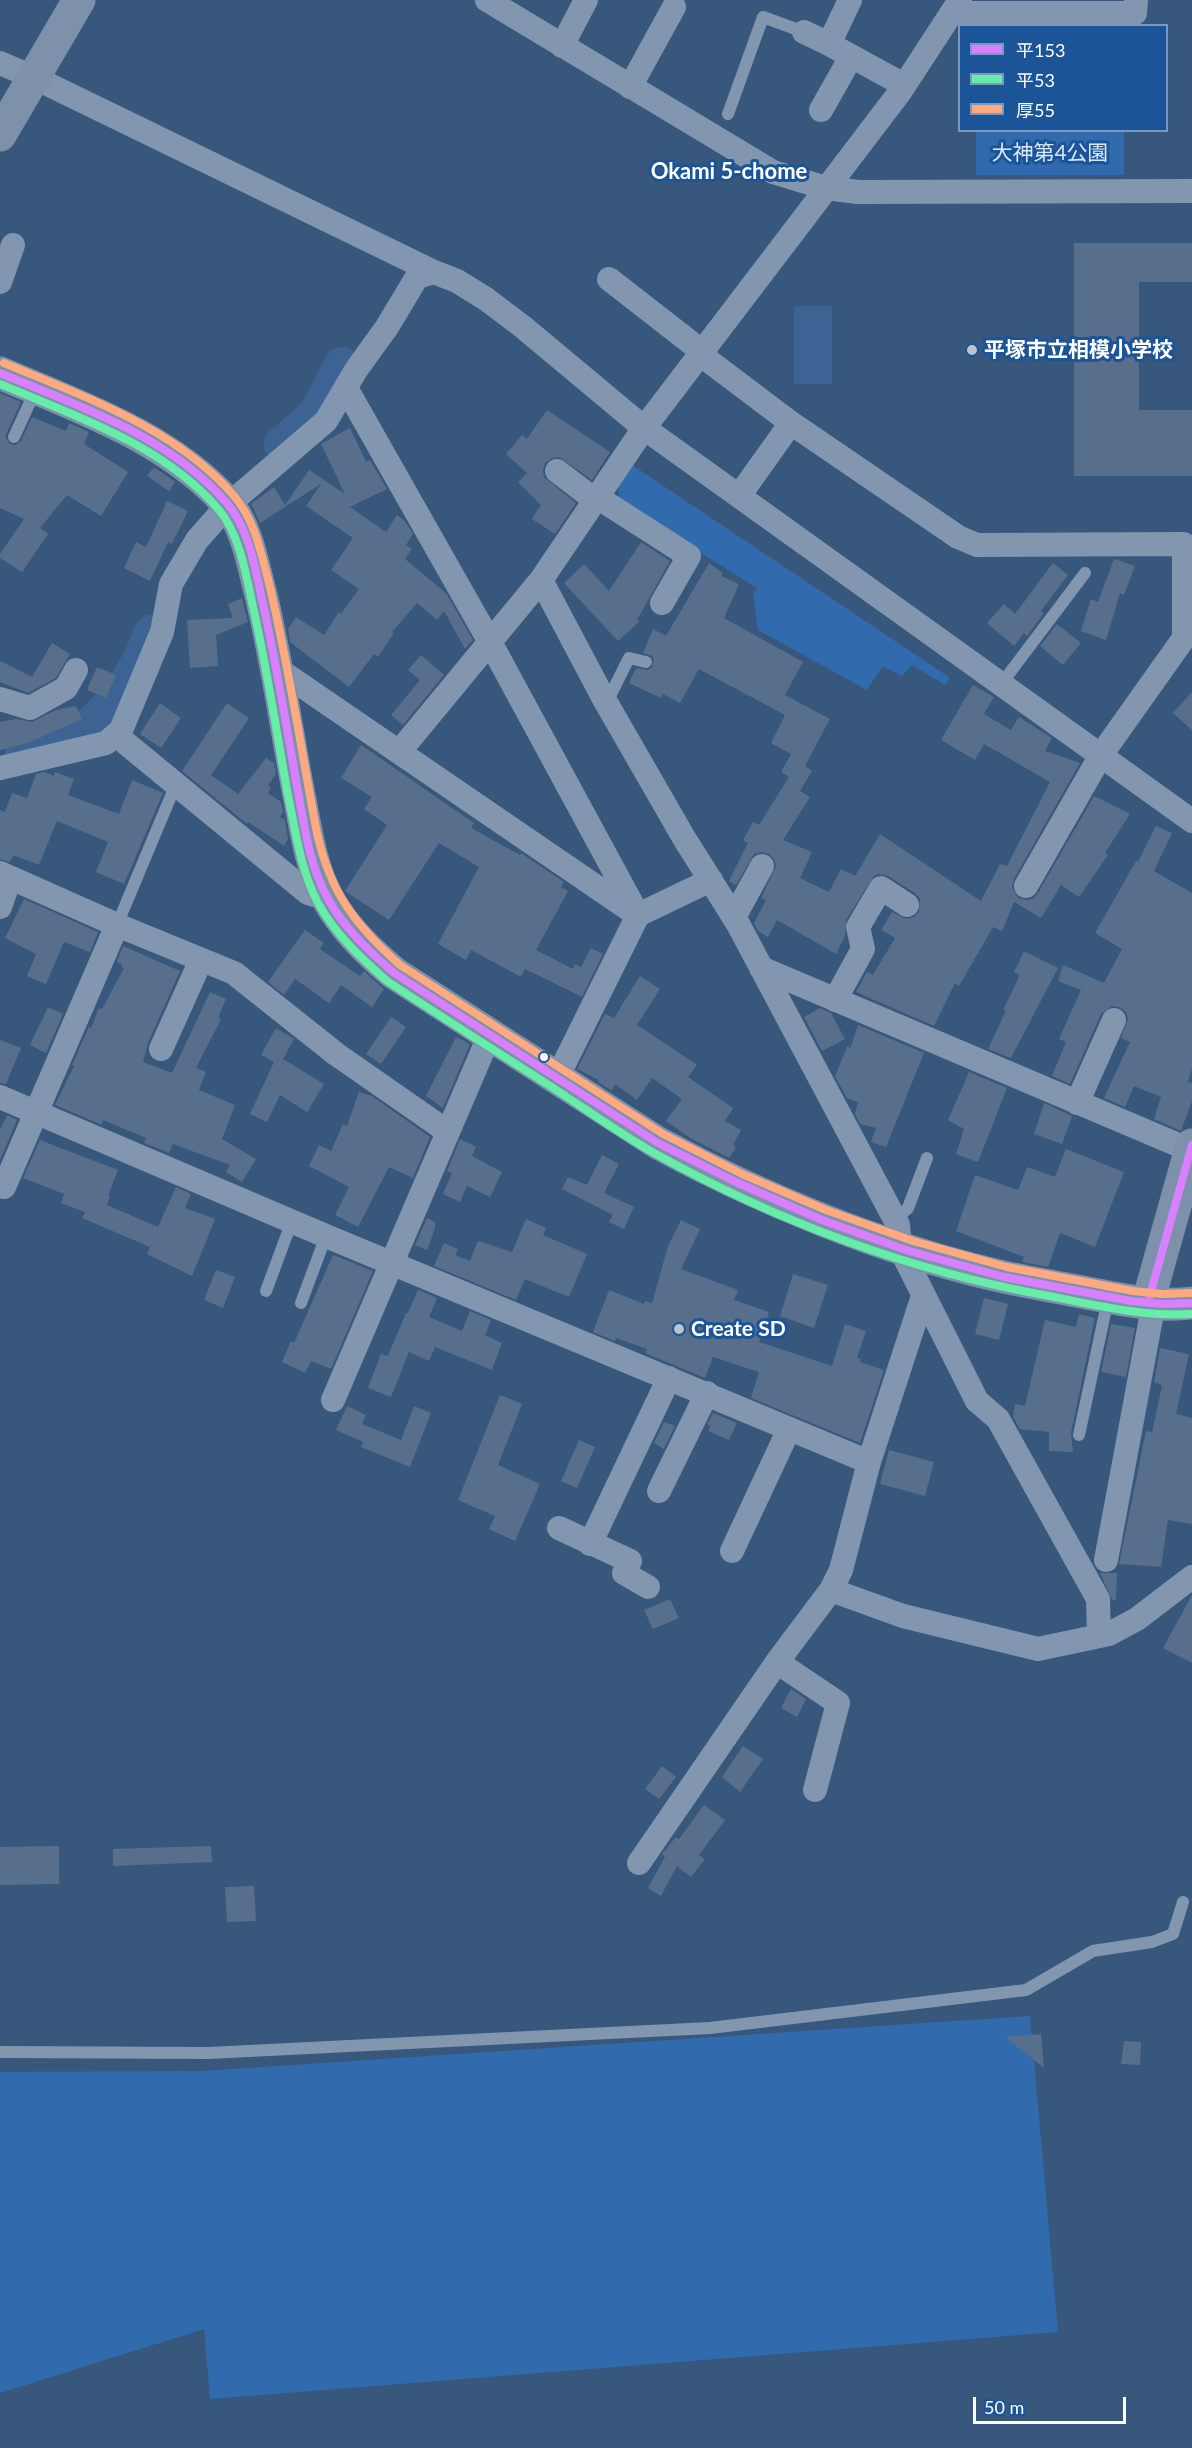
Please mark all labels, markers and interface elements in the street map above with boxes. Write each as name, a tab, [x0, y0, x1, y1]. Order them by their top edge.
legend	[958, 24, 1168, 132]
text: 平153	[1016, 39, 1065, 61]
text: 平53	[1016, 69, 1055, 91]
text: 厚55	[1016, 99, 1055, 121]
park label: 大神第4公園	[991, 140, 1109, 166]
district label: Okami 5-chome	[651, 159, 807, 185]
place label: 平塚市立相模小学校	[984, 337, 1173, 363]
marker: 平塚市立相模小学校	[965, 343, 979, 357]
unlabelled marker	[538, 1051, 550, 1063]
place label: Create SD	[691, 1316, 786, 1342]
marker: Create SD	[672, 1322, 686, 1336]
scale bar	[976, 2385, 1129, 2423]
text: 50 m	[984, 2396, 1024, 2418]

